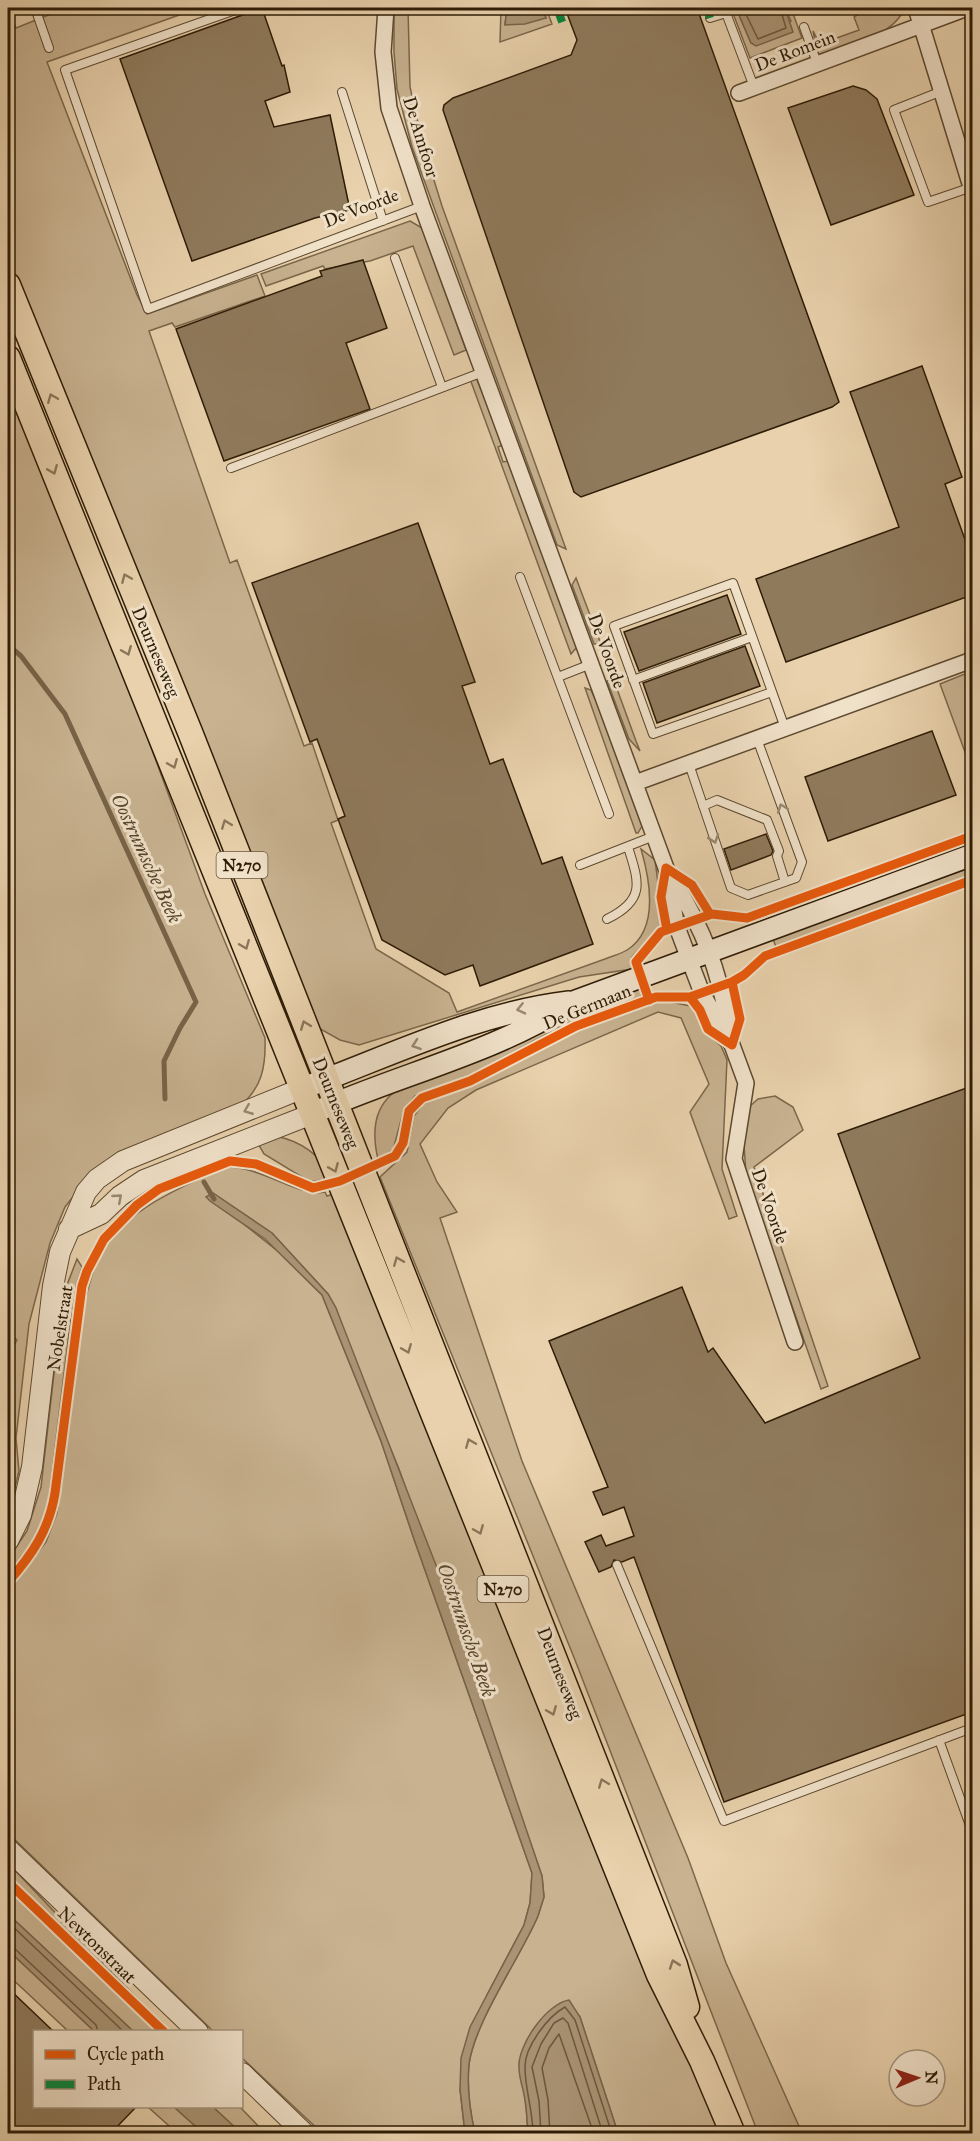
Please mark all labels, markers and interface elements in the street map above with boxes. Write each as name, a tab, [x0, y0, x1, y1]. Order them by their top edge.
street label: De Romein	[752, 25, 839, 76]
street label: De Amfoor	[398, 94, 444, 181]
street label: De Voorde	[320, 184, 402, 232]
one-way arrow	[47, 393, 59, 404]
one-way arrow	[46, 464, 58, 475]
one-way arrow	[121, 574, 133, 585]
street label: Deurneseweg	[126, 603, 185, 702]
street label: De Voorde	[583, 610, 631, 692]
one-way arrow	[120, 644, 132, 655]
one-way arrow	[166, 758, 178, 769]
water label: Oostrumsche Beek	[107, 789, 188, 927]
one-way arrow	[776, 803, 789, 814]
one-way arrow	[221, 820, 233, 831]
one-way arrow	[707, 833, 720, 844]
road number: N270	[216, 852, 268, 878]
one-way arrow	[238, 939, 250, 950]
street label: De Germaan	[540, 979, 634, 1035]
one-way arrow	[516, 1002, 526, 1015]
one-way arrow	[300, 1021, 312, 1032]
one-way arrow	[411, 1037, 421, 1050]
street label: Deurneseweg	[307, 1054, 365, 1153]
one-way arrow	[244, 1103, 255, 1115]
one-way arrow	[327, 1162, 339, 1173]
street label: De Voorde	[747, 1165, 793, 1247]
one-way arrow	[111, 1195, 122, 1206]
one-way arrow	[393, 1257, 405, 1268]
street label: Nobelstraat	[42, 1283, 78, 1372]
one-way arrow	[400, 1343, 412, 1354]
one-way arrow	[465, 1438, 477, 1449]
one-way arrow	[472, 1524, 484, 1535]
water label: Oostrumsche Beek	[433, 1560, 501, 1700]
road number: N270	[478, 1576, 528, 1602]
street label: Deurneseweg	[531, 1624, 588, 1723]
one-way arrow	[545, 1705, 557, 1716]
one-way arrow	[598, 1778, 611, 1789]
street label: Newtonstraat	[53, 1902, 141, 1988]
one-way arrow	[669, 1959, 682, 1970]
legend	[33, 2030, 243, 2108]
text: Cycle path	[87, 2043, 164, 2065]
north arrow	[887, 2048, 947, 2108]
text: N	[922, 2070, 941, 2085]
text: Path	[87, 2073, 121, 2095]

